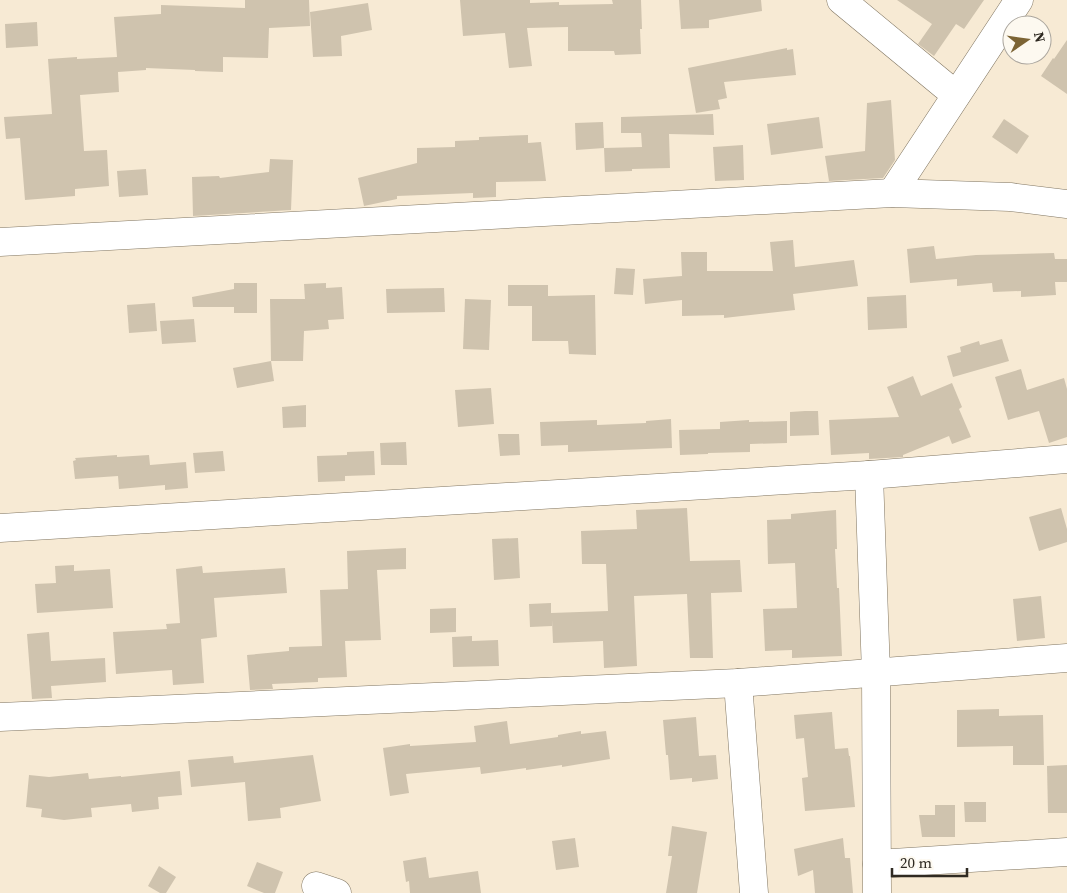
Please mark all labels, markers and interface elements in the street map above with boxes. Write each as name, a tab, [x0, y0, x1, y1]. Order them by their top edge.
north arrow	[1002, 15, 1052, 65]
text: N	[1029, 30, 1051, 44]
scale bar	[892, 846, 967, 878]
text: 20 m	[900, 852, 932, 873]

